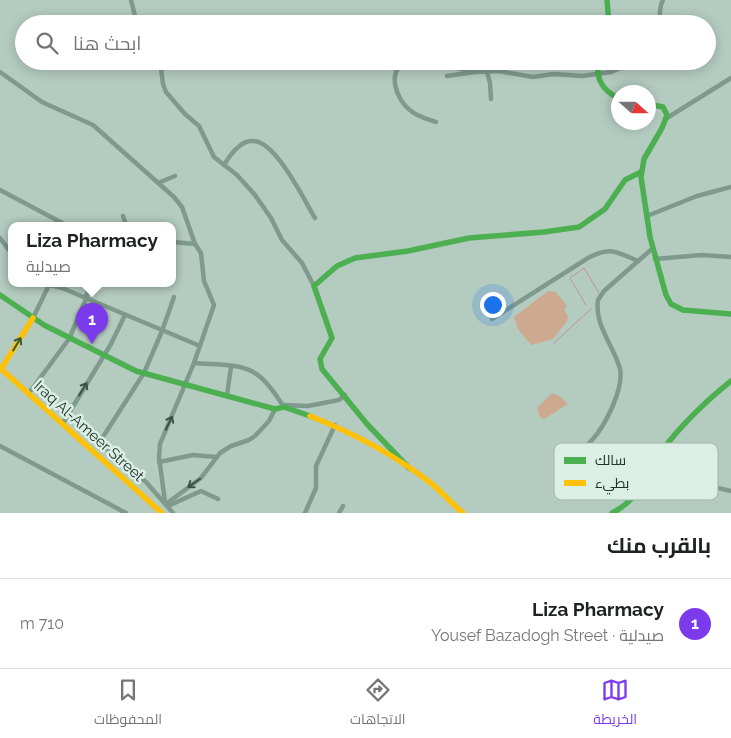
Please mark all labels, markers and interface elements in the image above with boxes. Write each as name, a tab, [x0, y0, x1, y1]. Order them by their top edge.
search box	[15, 15, 716, 70]
icon: search	[33, 29, 61, 57]
text: ابحث هنا	[73, 32, 141, 54]
north arrow	[611, 85, 656, 130]
popup	[8, 222, 176, 287]
text: Liza Pharmacy	[26, 229, 158, 251]
text: صيدلية	[26, 257, 71, 276]
your location	[480, 292, 506, 318]
pin: 1	[76, 303, 108, 344]
one-way arrow	[13, 337, 23, 351]
street label: Iraq Al-Ameer Street	[30, 377, 148, 485]
one-way arrow	[78, 382, 89, 396]
one-way arrow	[165, 416, 174, 431]
legend	[554, 443, 718, 500]
text: سالك	[595, 452, 626, 468]
text: بطيء	[595, 475, 629, 495]
one-way arrow	[188, 478, 202, 488]
text: بالقرب منك	[607, 533, 711, 558]
text: Liza Pharmacy	[532, 598, 664, 620]
text: 710 m	[20, 614, 64, 633]
text: 1	[691, 614, 699, 633]
text: صيدلية · Yousef Bazadogh Street	[431, 626, 664, 645]
tab: المحفوظات	[94, 676, 162, 732]
tab: الاتجاهات	[350, 676, 405, 732]
tab: الخريطة	[593, 676, 637, 732]

